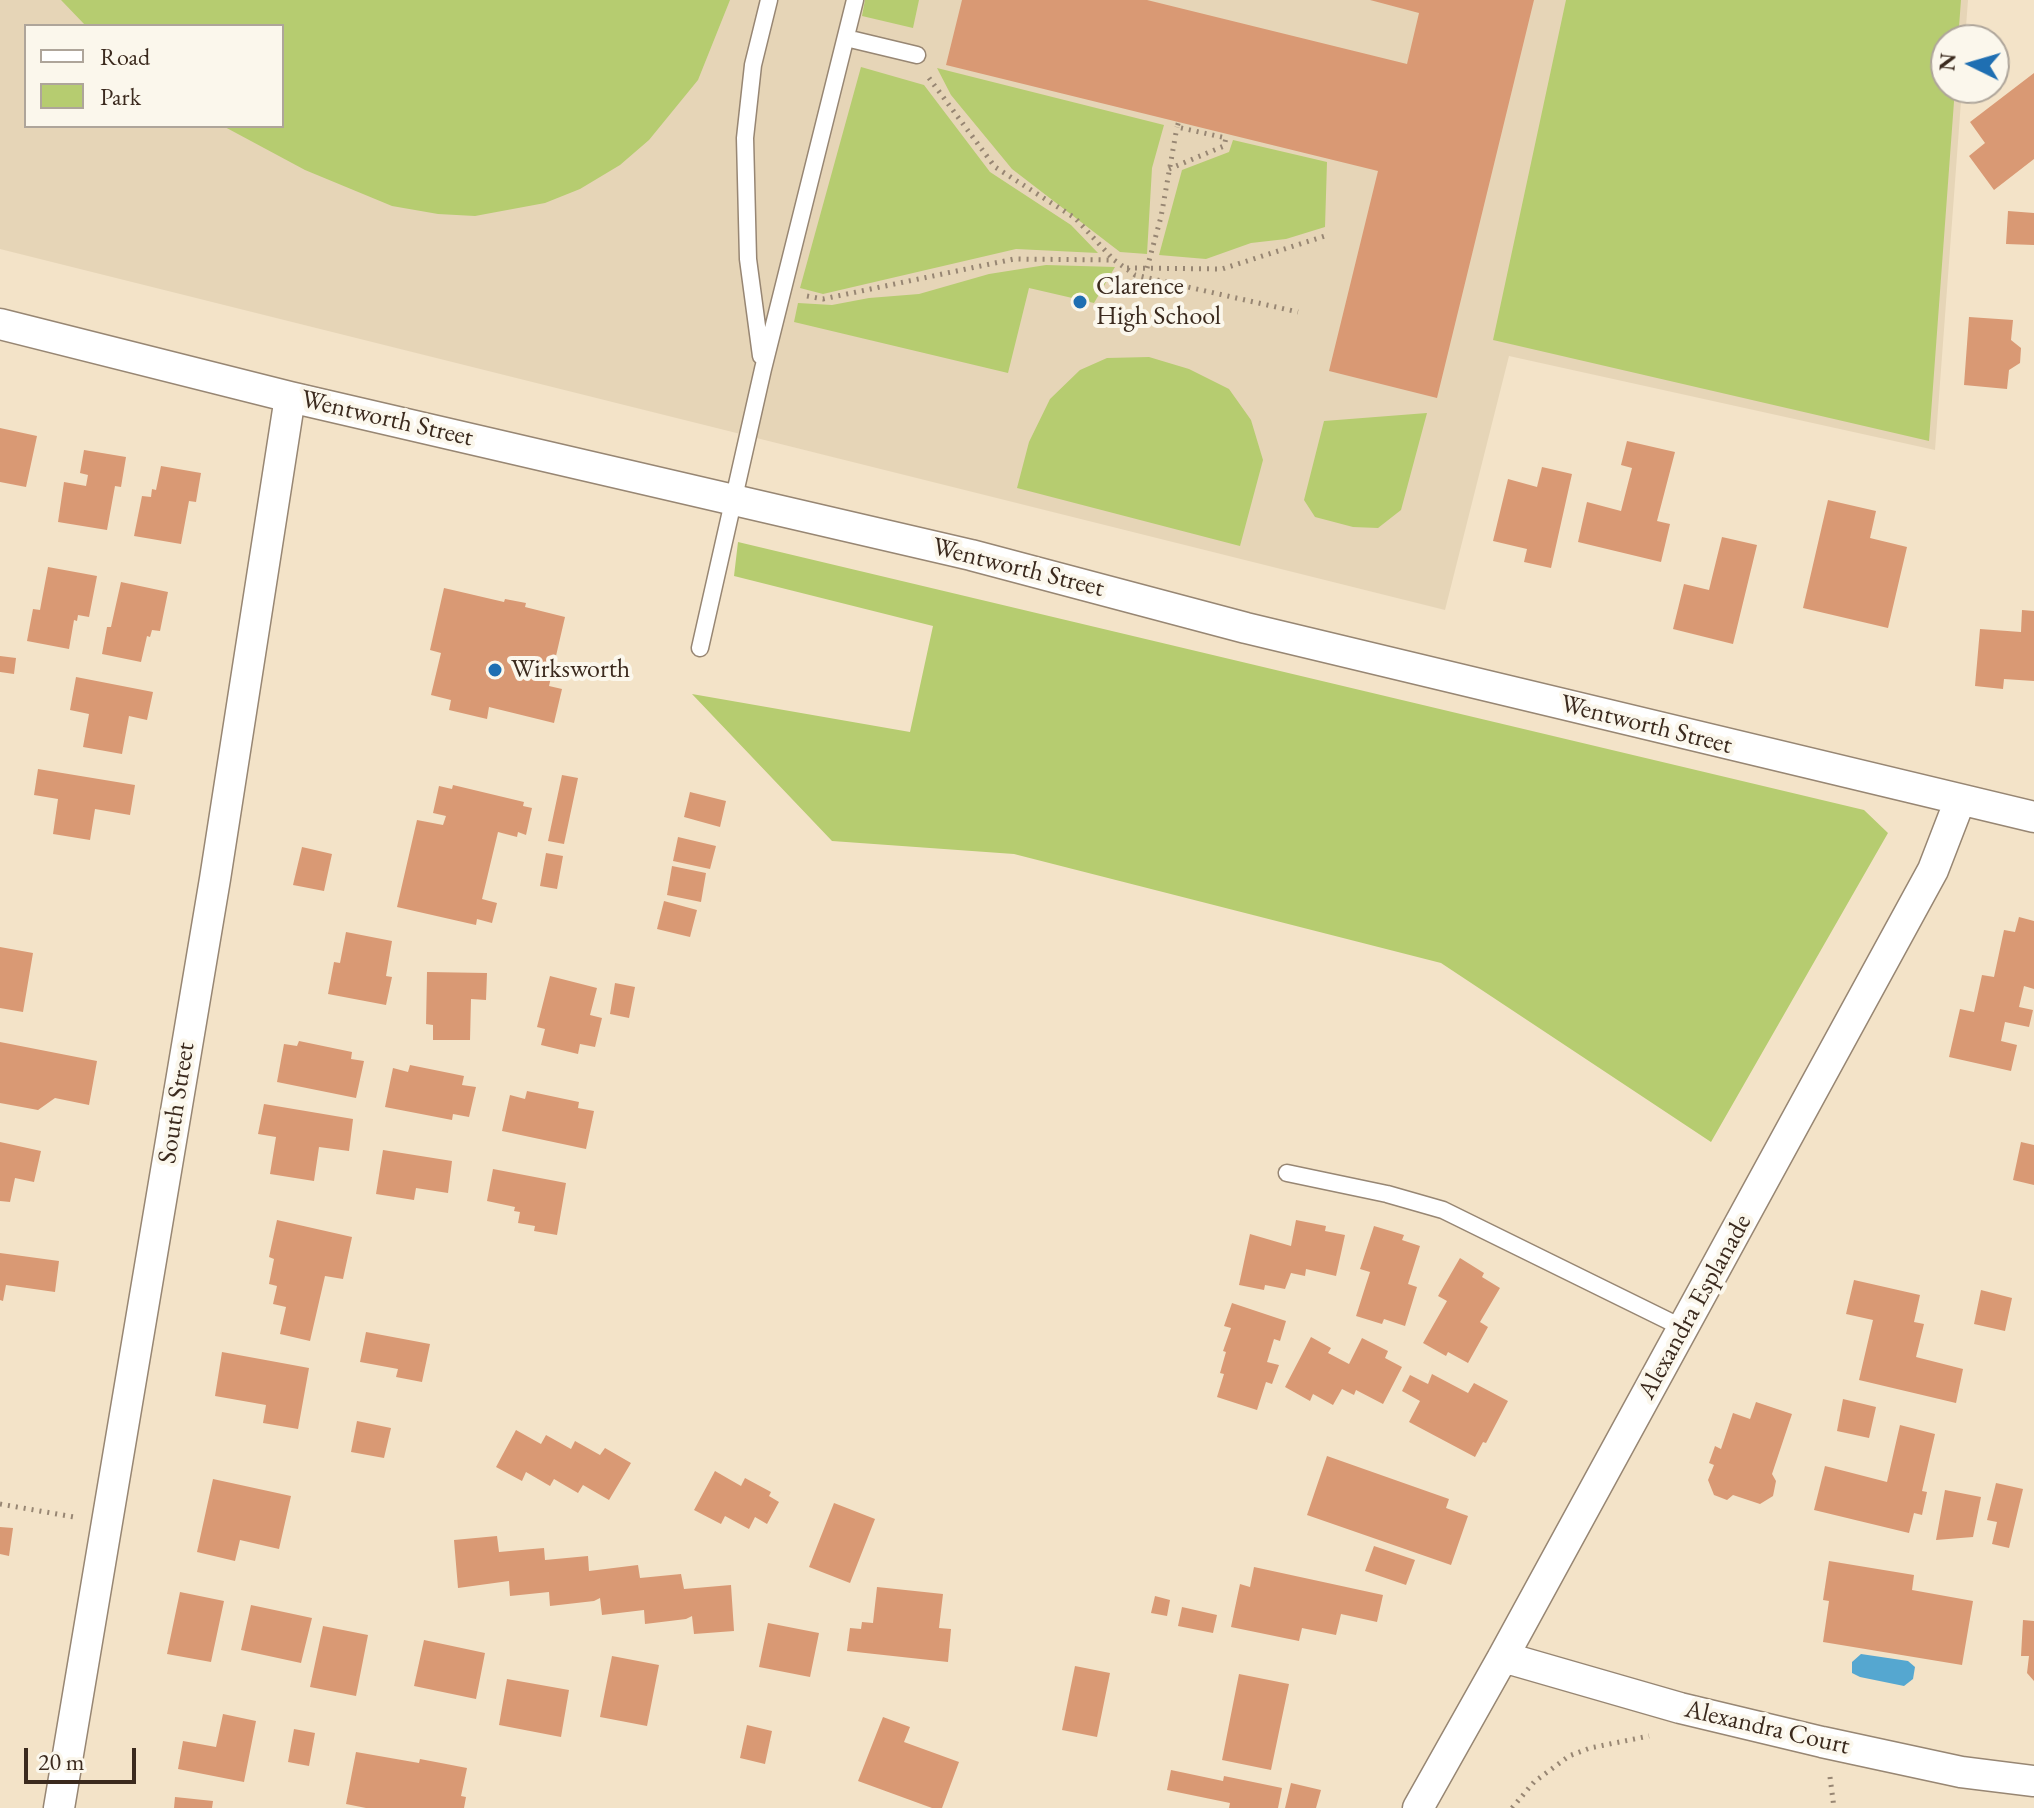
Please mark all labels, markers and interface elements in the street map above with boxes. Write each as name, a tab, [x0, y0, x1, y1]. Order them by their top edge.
legend	[24, 24, 284, 128]
north arrow	[1930, 24, 2010, 104]
text: Road	[100, 41, 150, 72]
text: N	[1932, 52, 1963, 72]
text: Park	[100, 81, 141, 112]
place label: Clarence High School	[1096, 271, 1221, 332]
marker: Clarence High School	[1071, 293, 1089, 311]
street label: Wentworth Street	[298, 384, 476, 454]
street label: Wentworth Street	[929, 532, 1107, 604]
place label: Wirksworth	[511, 654, 630, 686]
marker: Wirksworth	[486, 661, 504, 679]
street label: Wentworth Street	[1557, 689, 1735, 761]
street label: South Street	[152, 1040, 202, 1166]
street label: Alexandra Esplanade	[1631, 1209, 1759, 1405]
street label: Alexandra Court	[1682, 1694, 1852, 1762]
scale bar	[28, 1732, 140, 1782]
text: 20 m	[38, 1746, 85, 1777]

